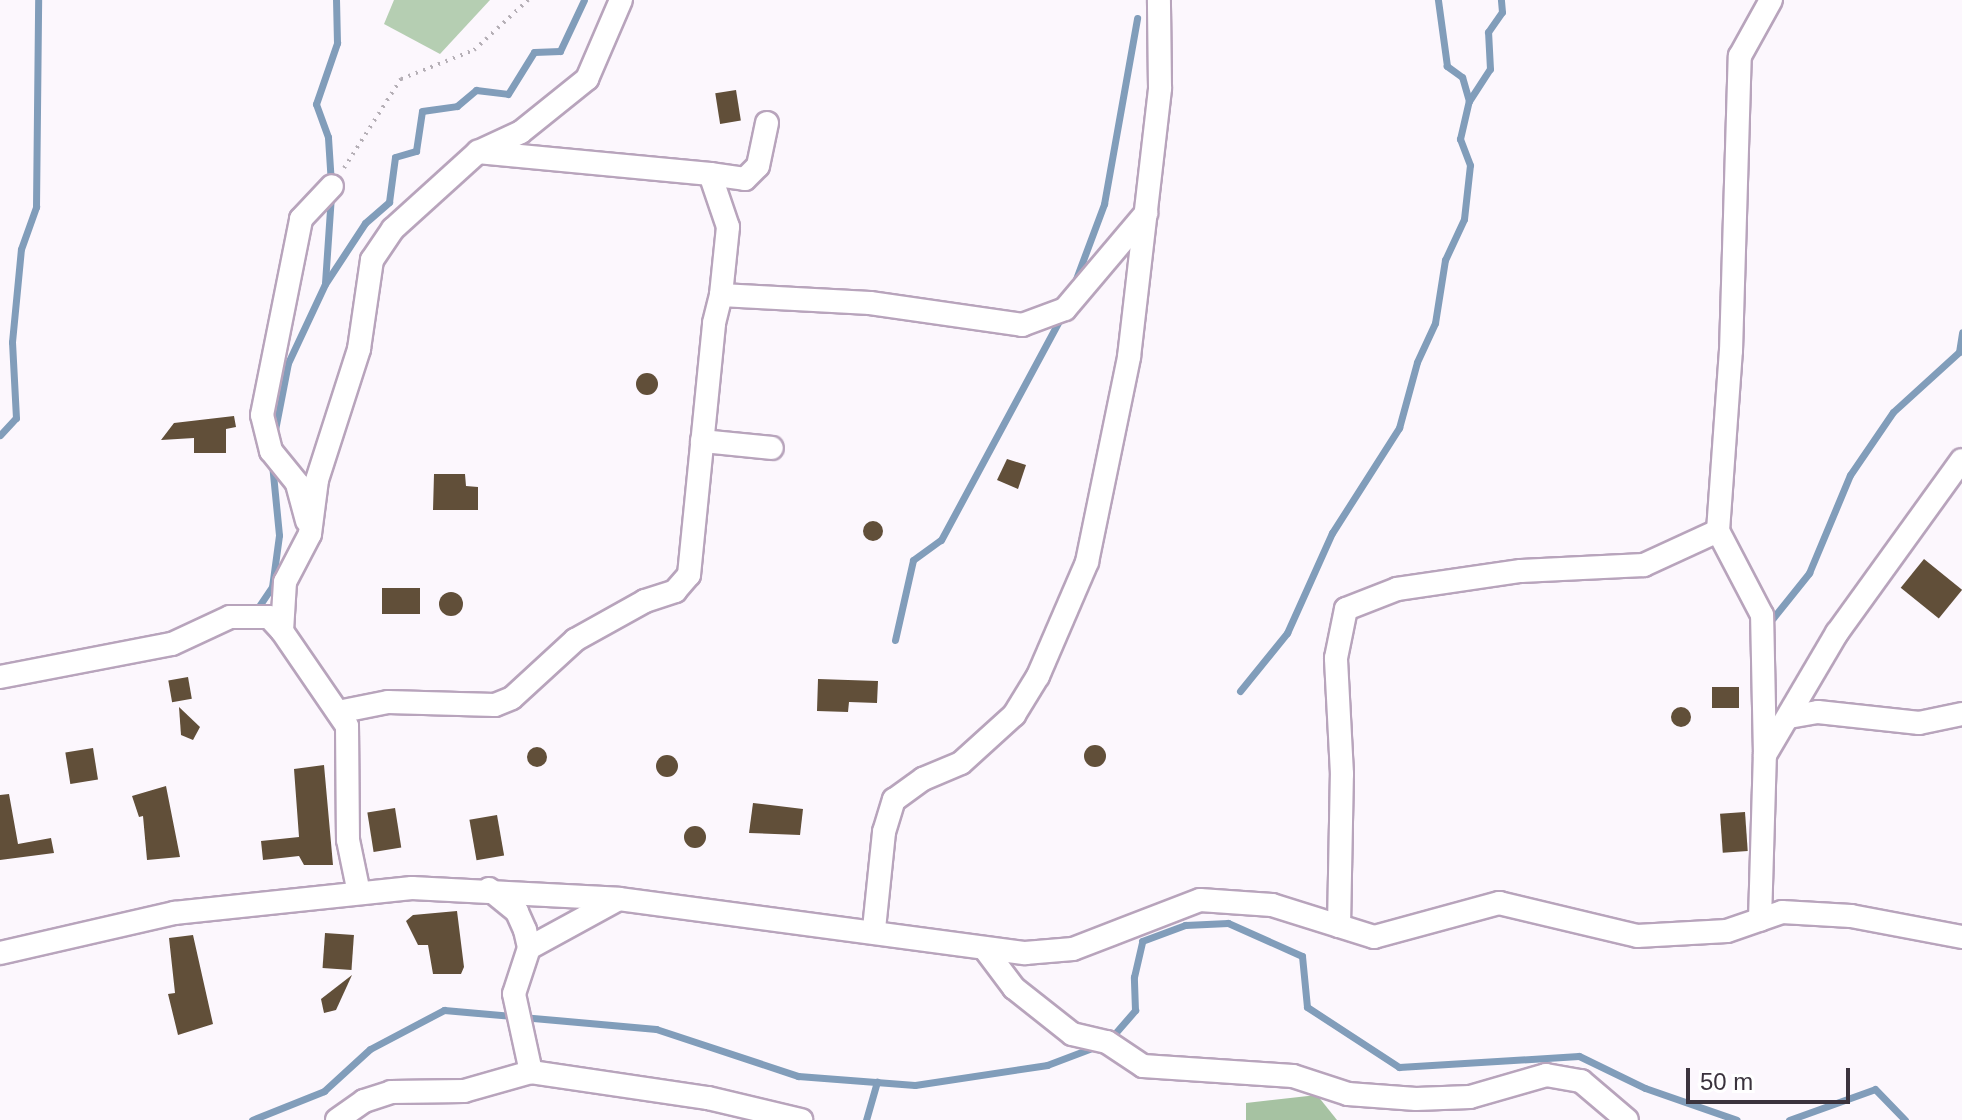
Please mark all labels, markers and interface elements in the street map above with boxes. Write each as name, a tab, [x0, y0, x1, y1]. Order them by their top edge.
scale bar	[1690, 1052, 1854, 1102]
text: 50 m	[1700, 1068, 1753, 1095]

